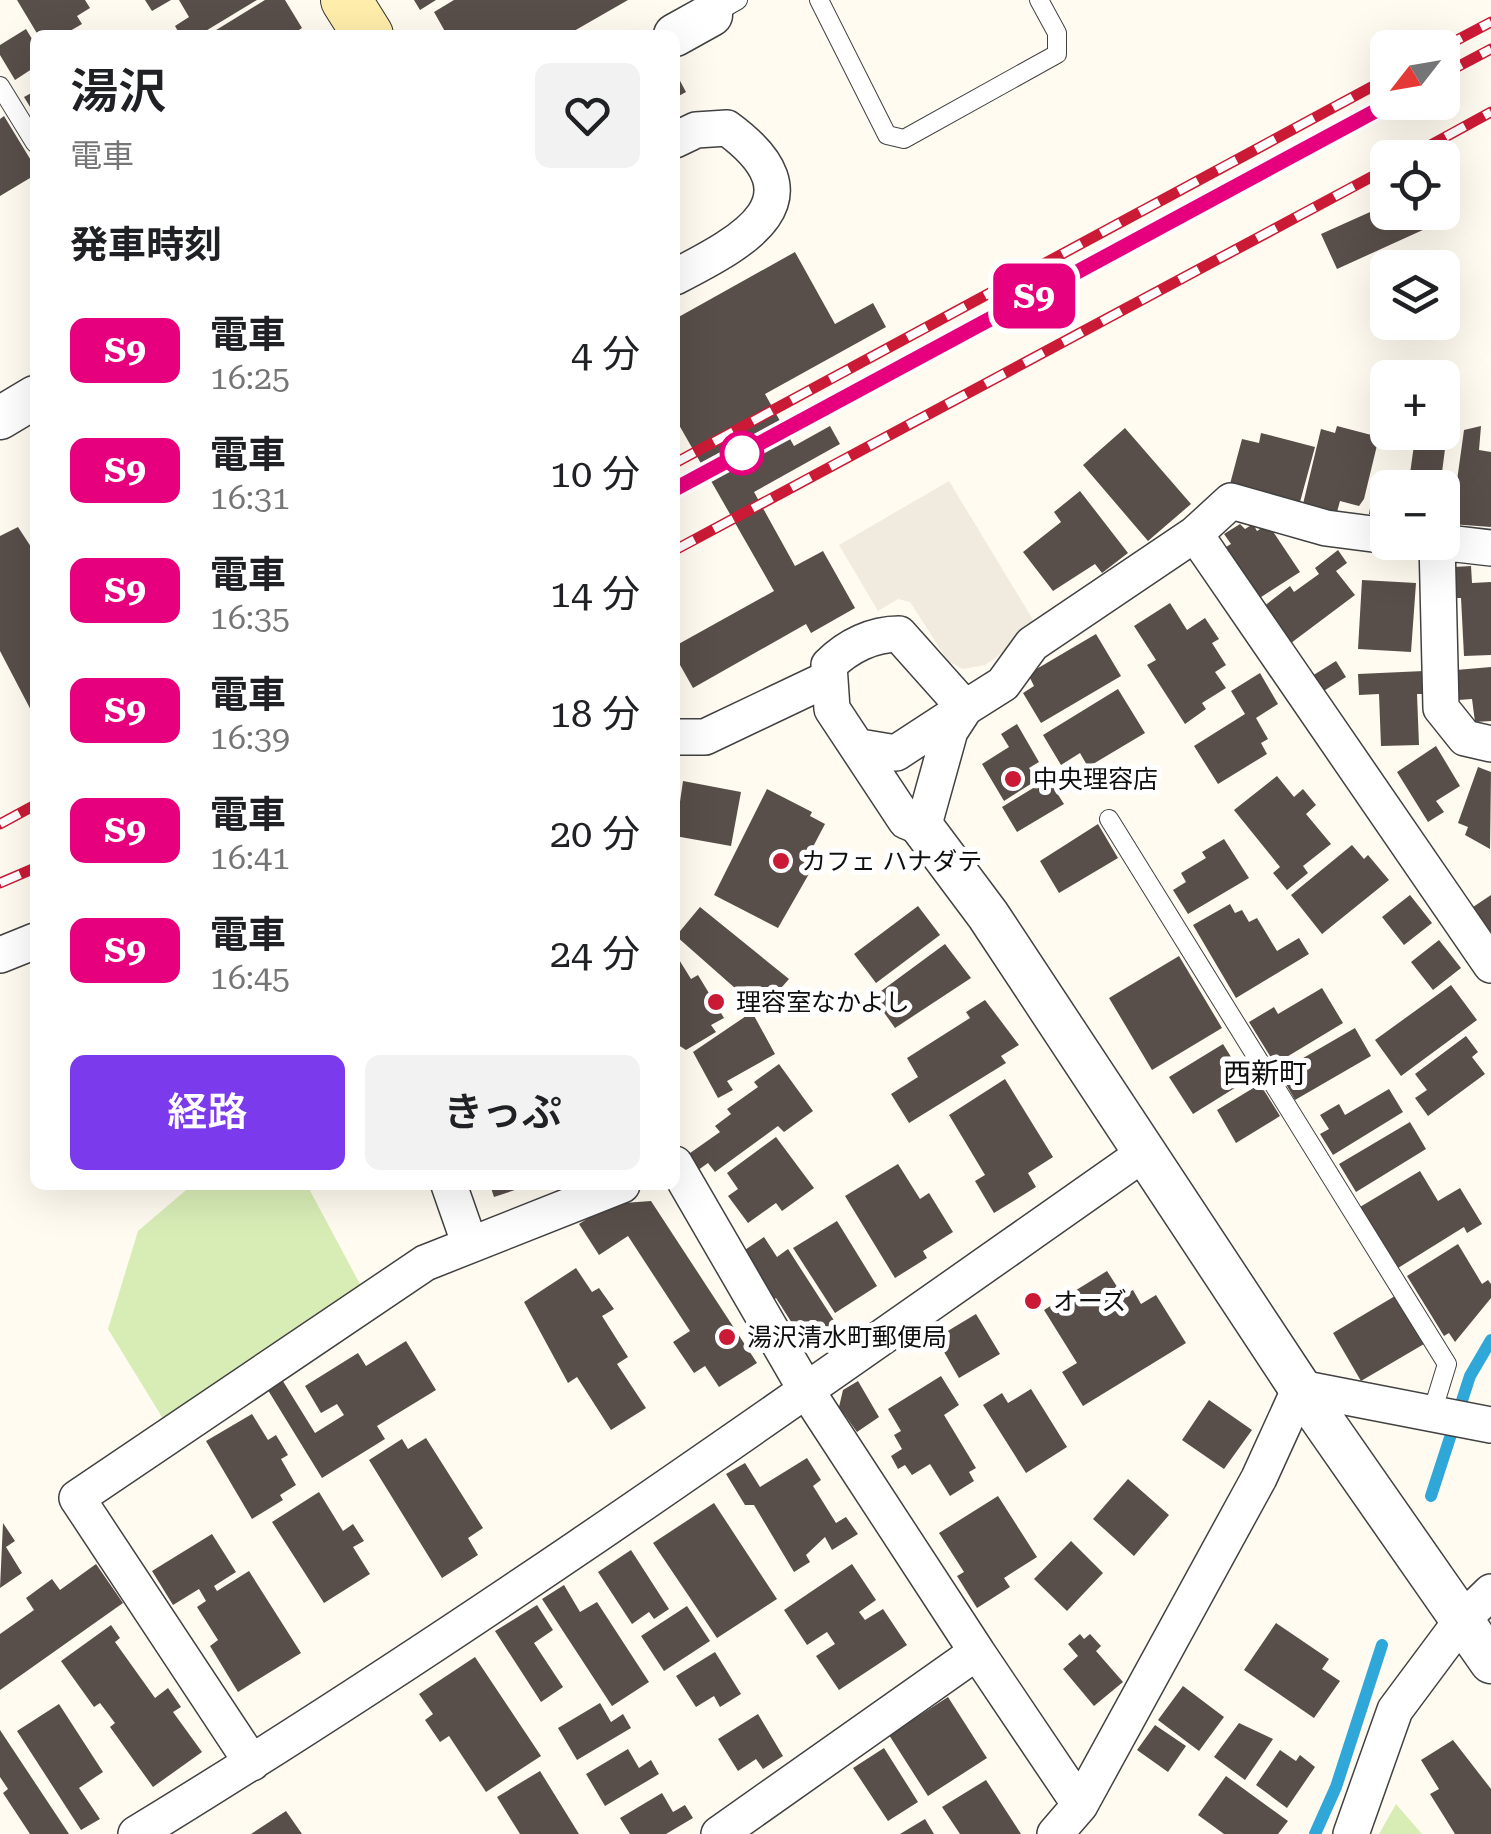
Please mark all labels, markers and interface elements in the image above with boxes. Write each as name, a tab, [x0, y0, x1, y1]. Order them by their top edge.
north arrow	[1370, 30, 1460, 120]
map controls	[1370, 30, 1460, 560]
button: heart	[535, 63, 640, 168]
text: 湯沢	[70, 64, 166, 120]
text: 電車	[70, 137, 134, 175]
button: locate	[1370, 140, 1460, 230]
text: 発車時刻	[70, 223, 222, 267]
button: layers	[1370, 250, 1460, 340]
line badge: S9	[989, 264, 1079, 328]
text: S9	[1013, 276, 1055, 317]
text: 電車	[210, 313, 286, 357]
text: S9	[104, 330, 146, 371]
text: 4 分	[571, 332, 640, 376]
text: 16:25	[210, 359, 290, 397]
button: +	[1370, 360, 1460, 450]
unlabelled marker	[721, 432, 763, 474]
text: 電車	[210, 433, 286, 477]
text: S9	[104, 450, 146, 491]
text: 10 分	[550, 452, 640, 496]
button: −	[1370, 470, 1460, 560]
text: 16:31	[210, 479, 290, 517]
text: 電車	[210, 553, 286, 597]
text: S9	[104, 570, 146, 611]
text: 14 分	[550, 572, 640, 616]
text: 16:35	[210, 599, 290, 637]
text: 電車	[210, 673, 286, 717]
text: S9	[104, 690, 146, 731]
text: 18 分	[550, 692, 640, 736]
text: 16:39	[210, 719, 290, 757]
place label: 中央理容店	[1033, 765, 1158, 794]
marker: 中央理容店	[1002, 768, 1024, 790]
text: 電車	[210, 793, 286, 837]
text: S9	[104, 810, 146, 851]
text: 20 分	[550, 812, 640, 856]
text: 16:41	[210, 839, 290, 877]
place label: カフェ ハナダテ	[801, 847, 982, 876]
marker: カフェ ハナダテ	[770, 850, 792, 872]
text: 電車	[210, 913, 286, 957]
text: S9	[104, 930, 146, 971]
text: 24 分	[550, 932, 640, 976]
text: 16:45	[210, 959, 290, 997]
place label: 理容室なかよし	[736, 988, 910, 1017]
marker: 理容室なかよし	[705, 991, 727, 1013]
button: 経路	[70, 1055, 345, 1170]
button: きっぷ	[365, 1055, 640, 1170]
district label: 西新町	[1223, 1057, 1307, 1090]
place label: オーズ	[1053, 1287, 1127, 1316]
marker: オーズ	[1022, 1290, 1044, 1312]
place label: 湯沢清水町郵便局	[747, 1323, 947, 1352]
marker: 湯沢清水町郵便局	[716, 1326, 738, 1348]

